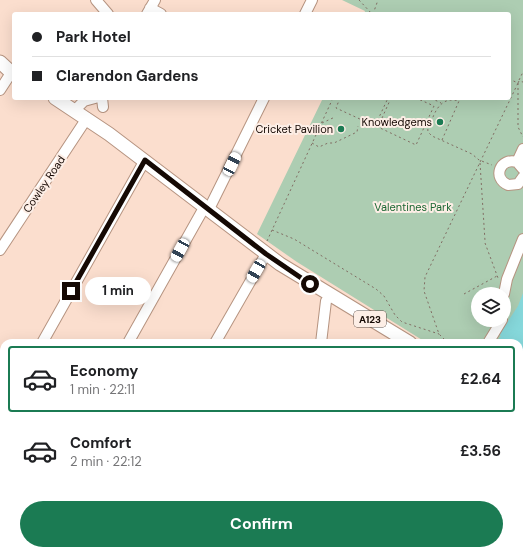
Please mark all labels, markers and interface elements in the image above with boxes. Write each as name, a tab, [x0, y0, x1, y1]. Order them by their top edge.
text: Park Hotel	[56, 27, 131, 47]
text: Clarendon Gardens	[56, 66, 199, 86]
place label: Knowledgems	[361, 115, 432, 129]
marker: Knowledgems	[435, 117, 445, 127]
place label: Cricket Pavilion	[255, 122, 333, 136]
marker: Cricket Pavilion	[336, 124, 346, 134]
car	[221, 151, 243, 177]
street label: Cowley Road	[20, 153, 68, 215]
park label: Valentines Park	[374, 200, 452, 214]
car	[169, 237, 191, 263]
car	[245, 258, 267, 284]
route start	[301, 275, 319, 293]
callout: 1 min	[85, 277, 151, 305]
route end	[62, 282, 80, 300]
text: 1 min	[102, 282, 134, 299]
map controls	[471, 287, 511, 327]
button: layers	[471, 287, 511, 327]
road number: A123	[354, 311, 386, 327]
icon: car	[22, 361, 58, 397]
text: Economy	[70, 361, 138, 381]
text: £2.64	[460, 369, 501, 389]
text: 1 min · 22:11	[70, 381, 135, 398]
icon: car	[22, 433, 58, 469]
text: Comfort	[70, 433, 131, 453]
text: £3.56	[460, 441, 501, 461]
text: 2 min · 22:12	[70, 453, 142, 470]
button: Confirm	[20, 501, 503, 547]

